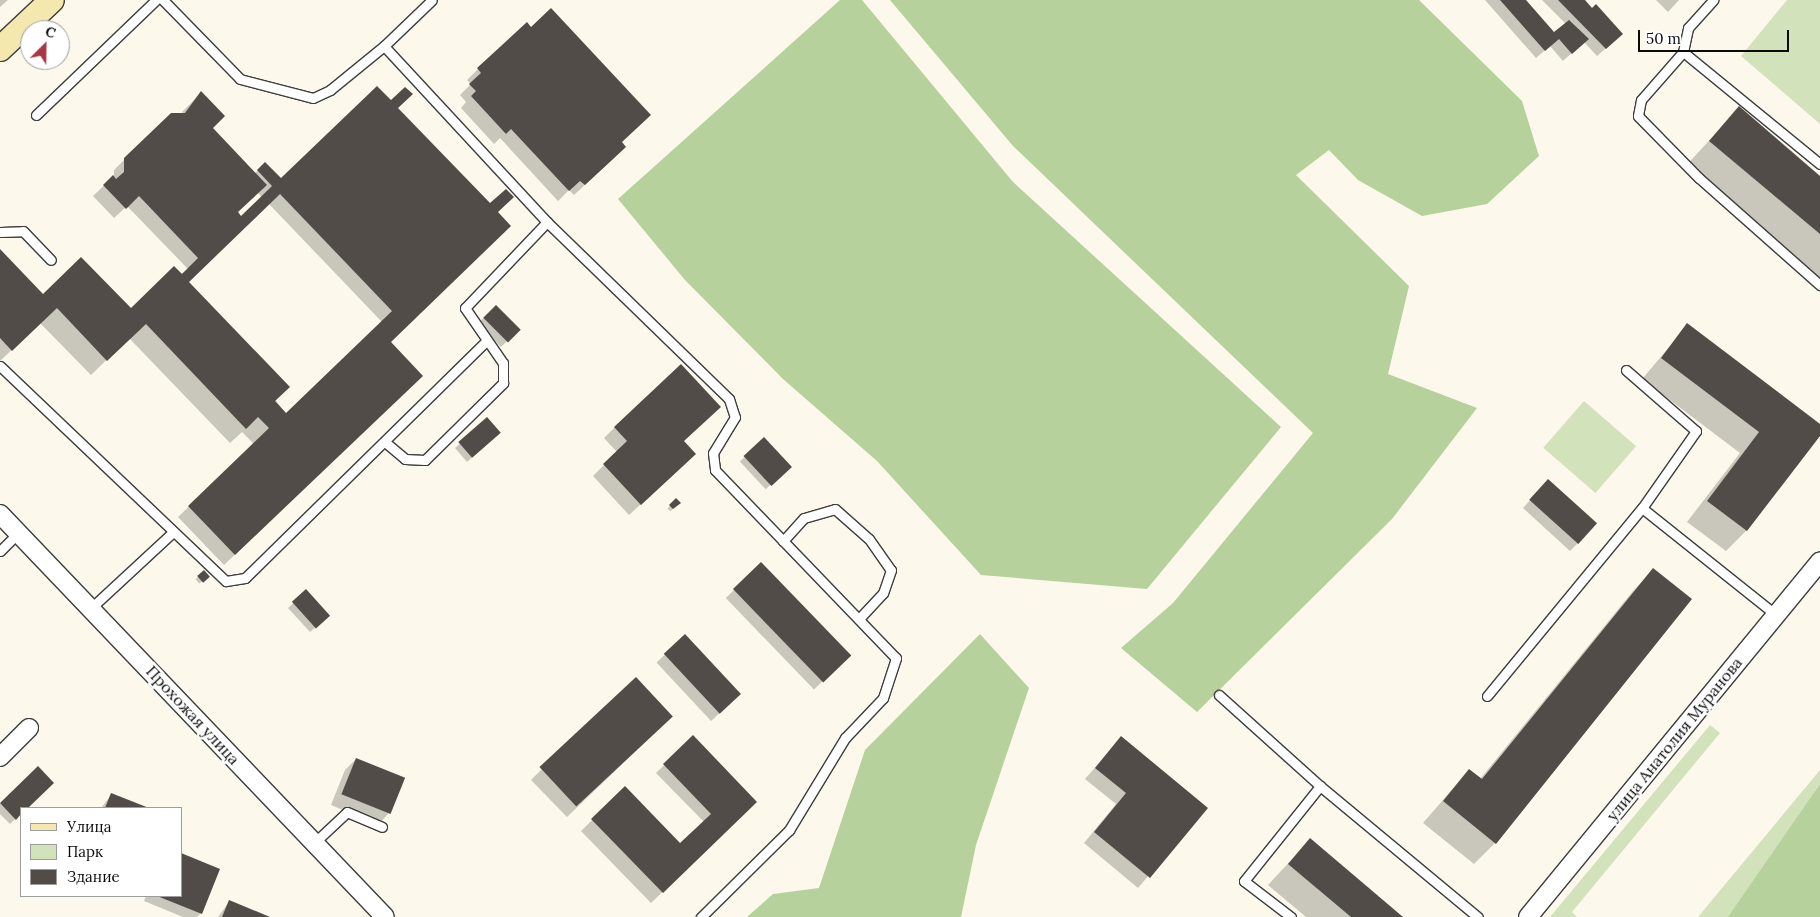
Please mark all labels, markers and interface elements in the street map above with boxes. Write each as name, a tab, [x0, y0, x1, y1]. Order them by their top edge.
north arrow	[20, 20, 70, 70]
scale bar	[1640, 20, 1791, 52]
text: С	[43, 22, 58, 42]
text: 50 m	[1646, 29, 1681, 48]
street label: улица Анатолия Муранова	[1602, 653, 1746, 825]
street label: Прохожая улица	[142, 661, 244, 769]
legend	[20, 807, 182, 897]
text: Улица	[67, 817, 111, 836]
text: Парк	[67, 842, 103, 861]
text: Здание	[67, 867, 120, 886]

